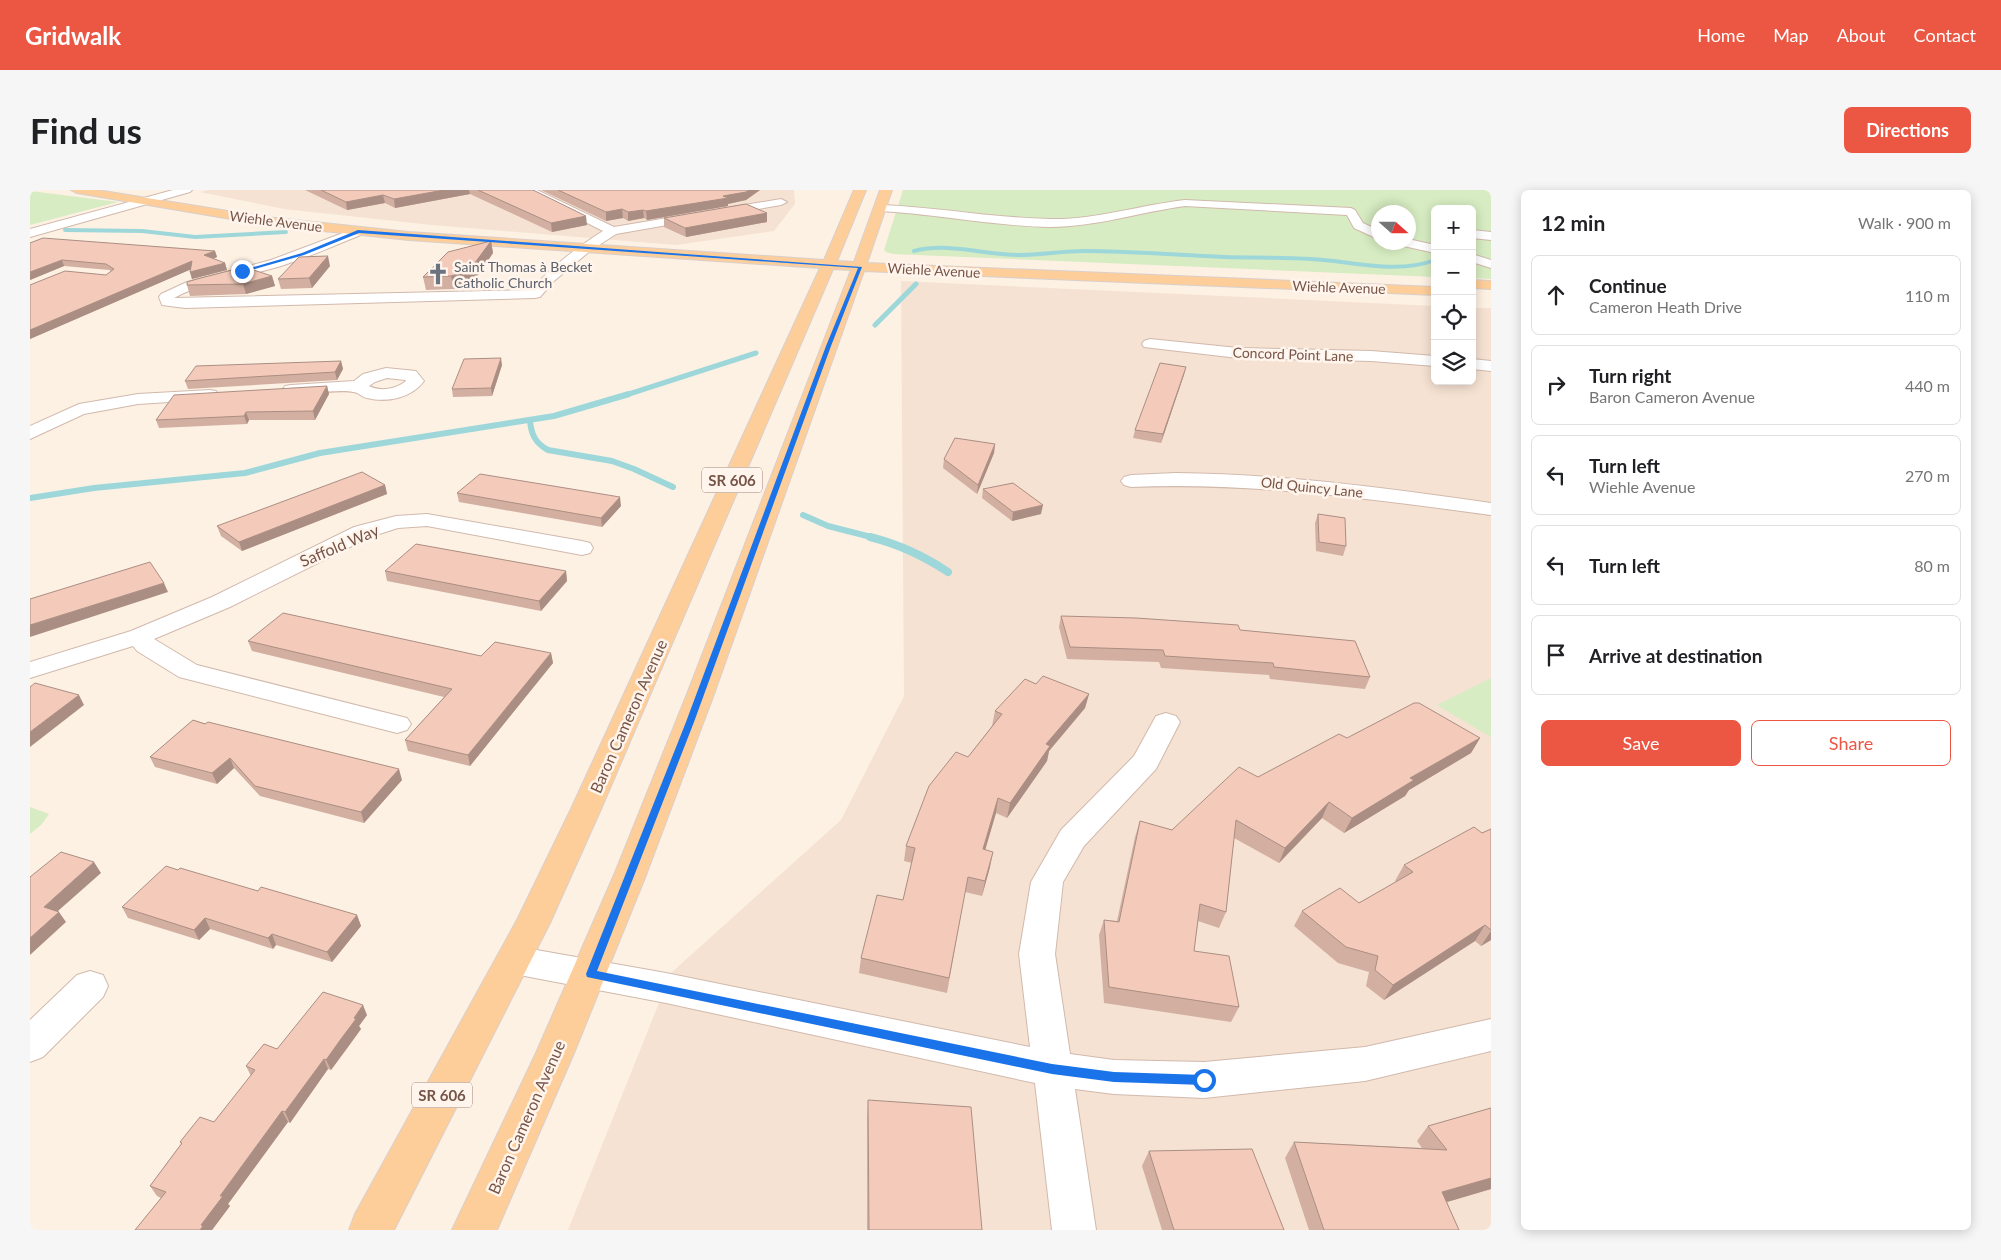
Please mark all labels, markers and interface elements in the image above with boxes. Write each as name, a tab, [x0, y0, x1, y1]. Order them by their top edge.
text: Gridwalk	[25, 21, 121, 50]
text: Home	[1697, 24, 1745, 46]
text: Map	[1773, 24, 1809, 46]
text: About	[1837, 24, 1886, 46]
text: Contact	[1914, 24, 1976, 46]
button: Directions	[1844, 107, 1971, 153]
text: Find us	[30, 109, 142, 151]
north arrow	[1371, 205, 1416, 250]
map controls	[1431, 205, 1476, 385]
button: +	[1431, 205, 1476, 250]
street label: Wiehle Avenue	[229, 207, 323, 235]
text: 12 min	[1541, 210, 1605, 235]
text: Walk · 900 m	[1858, 213, 1951, 232]
button: −	[1431, 250, 1476, 295]
place label: Saint Thomas à Becket Catholic Church	[454, 258, 592, 291]
street label: Wiehle Avenue	[887, 259, 981, 281]
route end	[231, 260, 254, 283]
church icon: Saint Thomas à Becket Catholic Church	[425, 261, 451, 287]
text: Continue	[1589, 274, 1667, 297]
street label: Wiehle Avenue	[1292, 277, 1386, 297]
icon: ahead	[1542, 281, 1570, 309]
text: 110 m	[1905, 286, 1950, 305]
button: locate	[1431, 295, 1476, 340]
text: Cameron Heath Drive	[1589, 297, 1742, 316]
button: layers	[1431, 340, 1476, 385]
street label: Concord Point Lane	[1232, 343, 1354, 365]
text: Turn right	[1589, 364, 1671, 387]
icon: right	[1542, 371, 1570, 399]
text: 440 m	[1905, 376, 1950, 395]
text: Baron Cameron Avenue	[1589, 387, 1755, 406]
text: Turn left	[1589, 454, 1660, 477]
icon: left	[1542, 461, 1570, 489]
text: 270 m	[1905, 466, 1950, 485]
road number: SR 606	[702, 468, 762, 492]
street label: Old Quincy Lane	[1260, 473, 1364, 501]
text: Wiehle Avenue	[1589, 477, 1695, 496]
street label: Saffold Way	[297, 520, 382, 570]
icon: left	[1542, 551, 1570, 579]
text: Turn left	[1589, 554, 1660, 577]
text: 80 m	[1914, 556, 1950, 575]
street label: Baron Cameron Avenue	[586, 636, 670, 796]
icon: arrive	[1542, 641, 1570, 669]
text: Arrive at destination	[1589, 644, 1762, 667]
button: Save	[1541, 720, 1741, 766]
button: Share	[1751, 720, 1951, 766]
street label: Baron Cameron Avenue	[484, 1037, 568, 1197]
route start	[1193, 1069, 1216, 1092]
road number: SR 606	[412, 1082, 472, 1108]

